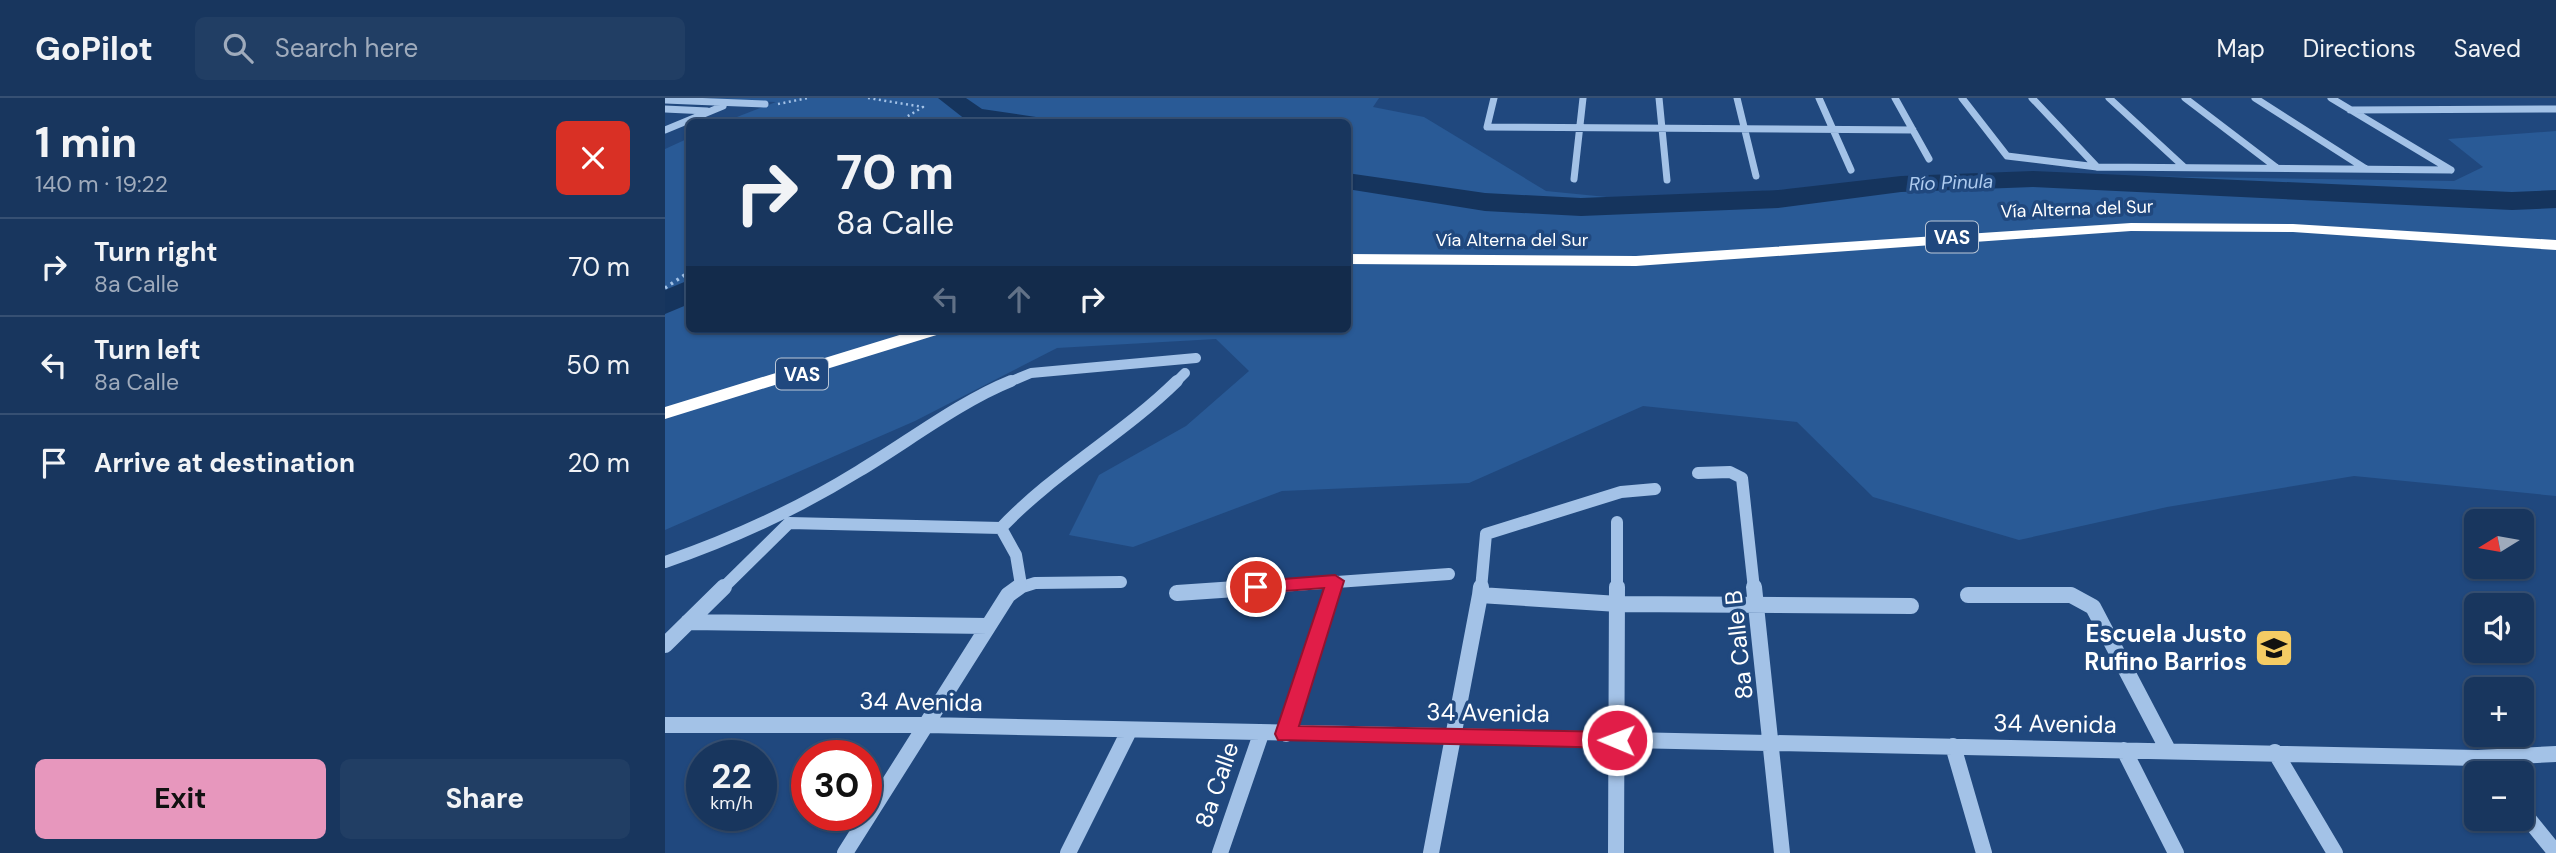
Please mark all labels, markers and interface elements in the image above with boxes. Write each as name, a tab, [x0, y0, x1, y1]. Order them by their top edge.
search box	[195, 17, 685, 80]
text: GoPilot	[35, 27, 153, 70]
icon: search	[219, 29, 257, 67]
text: Search here	[275, 31, 418, 65]
text: Map	[2217, 33, 2265, 64]
text: Directions	[2303, 33, 2416, 64]
text: Saved	[2454, 33, 2521, 64]
text: 1 min	[35, 115, 137, 170]
button: close	[556, 121, 630, 195]
text: 70 m	[836, 140, 954, 204]
icon: right	[721, 147, 812, 238]
text: 140 m · 19:22	[35, 169, 168, 199]
water label: Río Pinula	[1908, 169, 1994, 196]
street label: Vía Alterna del Sur	[2000, 194, 2154, 224]
text: 8a Calle	[836, 202, 954, 244]
road number: VAS	[1926, 222, 1978, 252]
street label: Vía Alterna del Sur	[1436, 228, 1589, 252]
text: Turn right	[94, 235, 218, 269]
icon: right	[35, 248, 73, 286]
text: 70 m	[569, 250, 630, 284]
text: 8a Calle	[94, 269, 179, 299]
icon: left	[927, 280, 965, 318]
icon: ahead	[1000, 280, 1038, 318]
icon: right	[1073, 280, 1111, 318]
text: Turn left	[94, 333, 201, 367]
icon: left	[35, 346, 73, 384]
text: 50 m	[566, 348, 630, 382]
road number: VAS	[776, 358, 828, 390]
text: 8a Calle	[94, 367, 179, 397]
icon: arrive	[35, 444, 73, 482]
text: Arrive at destination	[94, 446, 355, 480]
text: 20 m	[567, 446, 630, 480]
north arrow	[2464, 509, 2534, 579]
map controls	[2464, 509, 2534, 831]
pin	[1226, 557, 1286, 617]
icon: arrive	[1237, 568, 1275, 606]
street label: 8a Calle B	[1717, 589, 1760, 701]
button: sound	[2464, 593, 2534, 663]
place label: Escuela Justo Rufino Barrios	[2084, 618, 2247, 677]
school or university icon: Escuela Justo Rufino Barrios	[2253, 627, 2295, 669]
button: +	[2464, 677, 2534, 747]
street label: 34 Avenida	[859, 685, 983, 718]
street label: 34 Avenida	[1426, 696, 1550, 729]
position arrow	[1580, 703, 1654, 777]
street label: 34 Avenida	[1993, 707, 2117, 740]
street label: 8a Calle	[1187, 738, 1246, 832]
speed limit sign: 30	[791, 740, 882, 831]
text: 22	[711, 753, 752, 799]
button: Exit	[35, 759, 326, 839]
button: Share	[340, 759, 630, 839]
button: −	[2464, 761, 2534, 831]
text: km/h	[710, 791, 753, 815]

